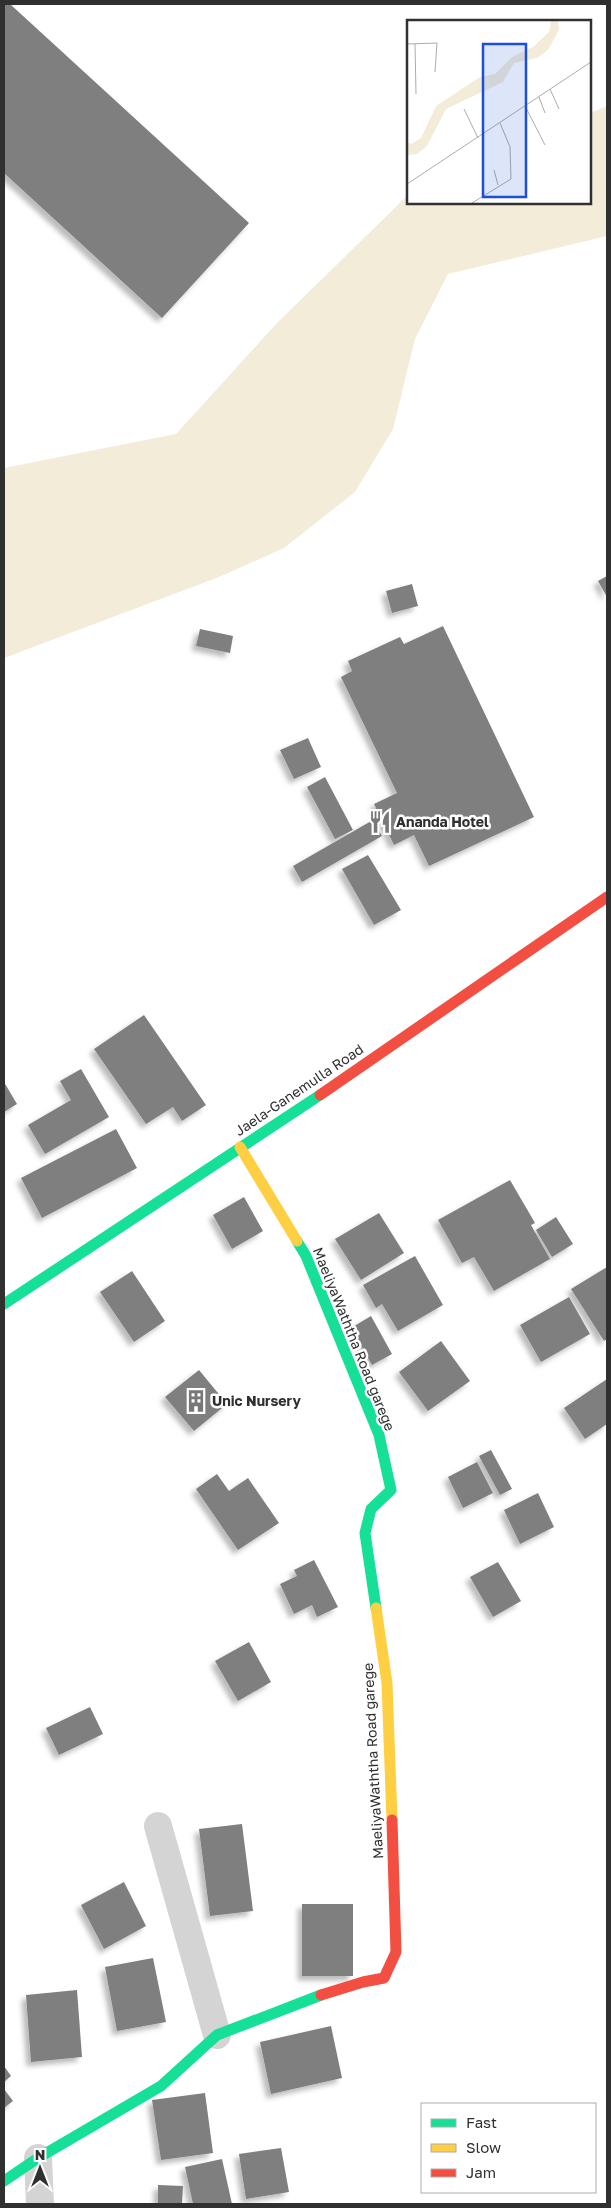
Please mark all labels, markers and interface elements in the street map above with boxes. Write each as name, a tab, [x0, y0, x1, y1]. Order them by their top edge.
inset map	[407, 20, 591, 204]
restaurant icon: Ananda Hotel	[367, 809, 393, 835]
place label: Ananda Hotel	[396, 813, 489, 830]
street label: Jaela-Ganemulla Road	[231, 1040, 366, 1139]
street label: MaeliyaWaththa Road garege	[310, 1245, 399, 1433]
building icon: Unic Nursery	[183, 1388, 209, 1414]
place label: Unic Nursery	[212, 1392, 301, 1409]
street label: MaeliyaWaththa Road garege	[359, 1662, 386, 1860]
legend	[421, 2103, 596, 2193]
text: Fast	[466, 2113, 497, 2131]
text: Slow	[466, 2138, 501, 2156]
north arrow	[15, 2143, 65, 2193]
text: N	[35, 2146, 45, 2163]
text: Jam	[466, 2163, 496, 2181]

